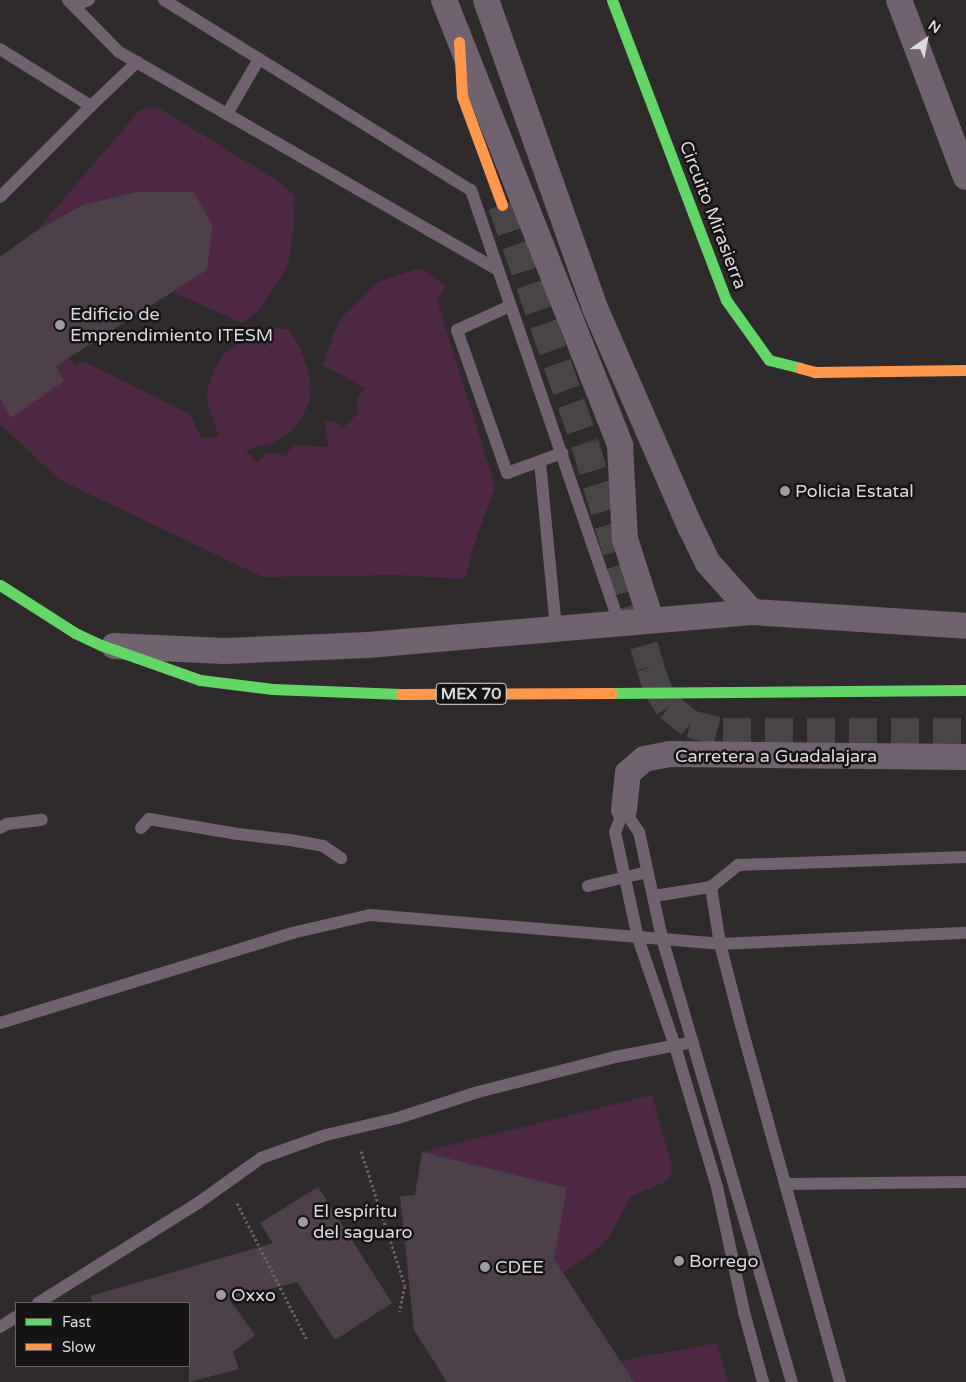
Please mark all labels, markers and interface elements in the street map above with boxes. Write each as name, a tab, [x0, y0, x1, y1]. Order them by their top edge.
north arrow	[901, 15, 951, 65]
text: N	[925, 17, 944, 37]
street label: Circuito Mirasierra	[675, 138, 751, 292]
place label: Edificio de Emprendimiento ITESM	[70, 304, 273, 346]
marker: Edificio de Emprendimiento ITESM	[54, 319, 66, 331]
place label: Policia Estatal	[795, 480, 914, 502]
marker: Policia Estatal	[779, 485, 791, 497]
road number: MEX 70	[435, 681, 507, 708]
street label: Carretera a Guadalajara	[675, 745, 877, 767]
place label: El espíritu del saguaro	[313, 1201, 412, 1244]
marker: El espíritu del saguaro	[297, 1216, 309, 1228]
place label: Borrego	[689, 1250, 758, 1272]
marker: Borrego	[673, 1255, 685, 1267]
place label: CDEE	[495, 1256, 544, 1278]
marker: CDEE	[479, 1261, 491, 1273]
place label: Oxxo	[231, 1284, 276, 1306]
marker: Oxxo	[215, 1289, 227, 1301]
legend	[15, 1302, 190, 1367]
text: Fast	[62, 1313, 91, 1331]
text: Slow	[62, 1338, 96, 1356]

